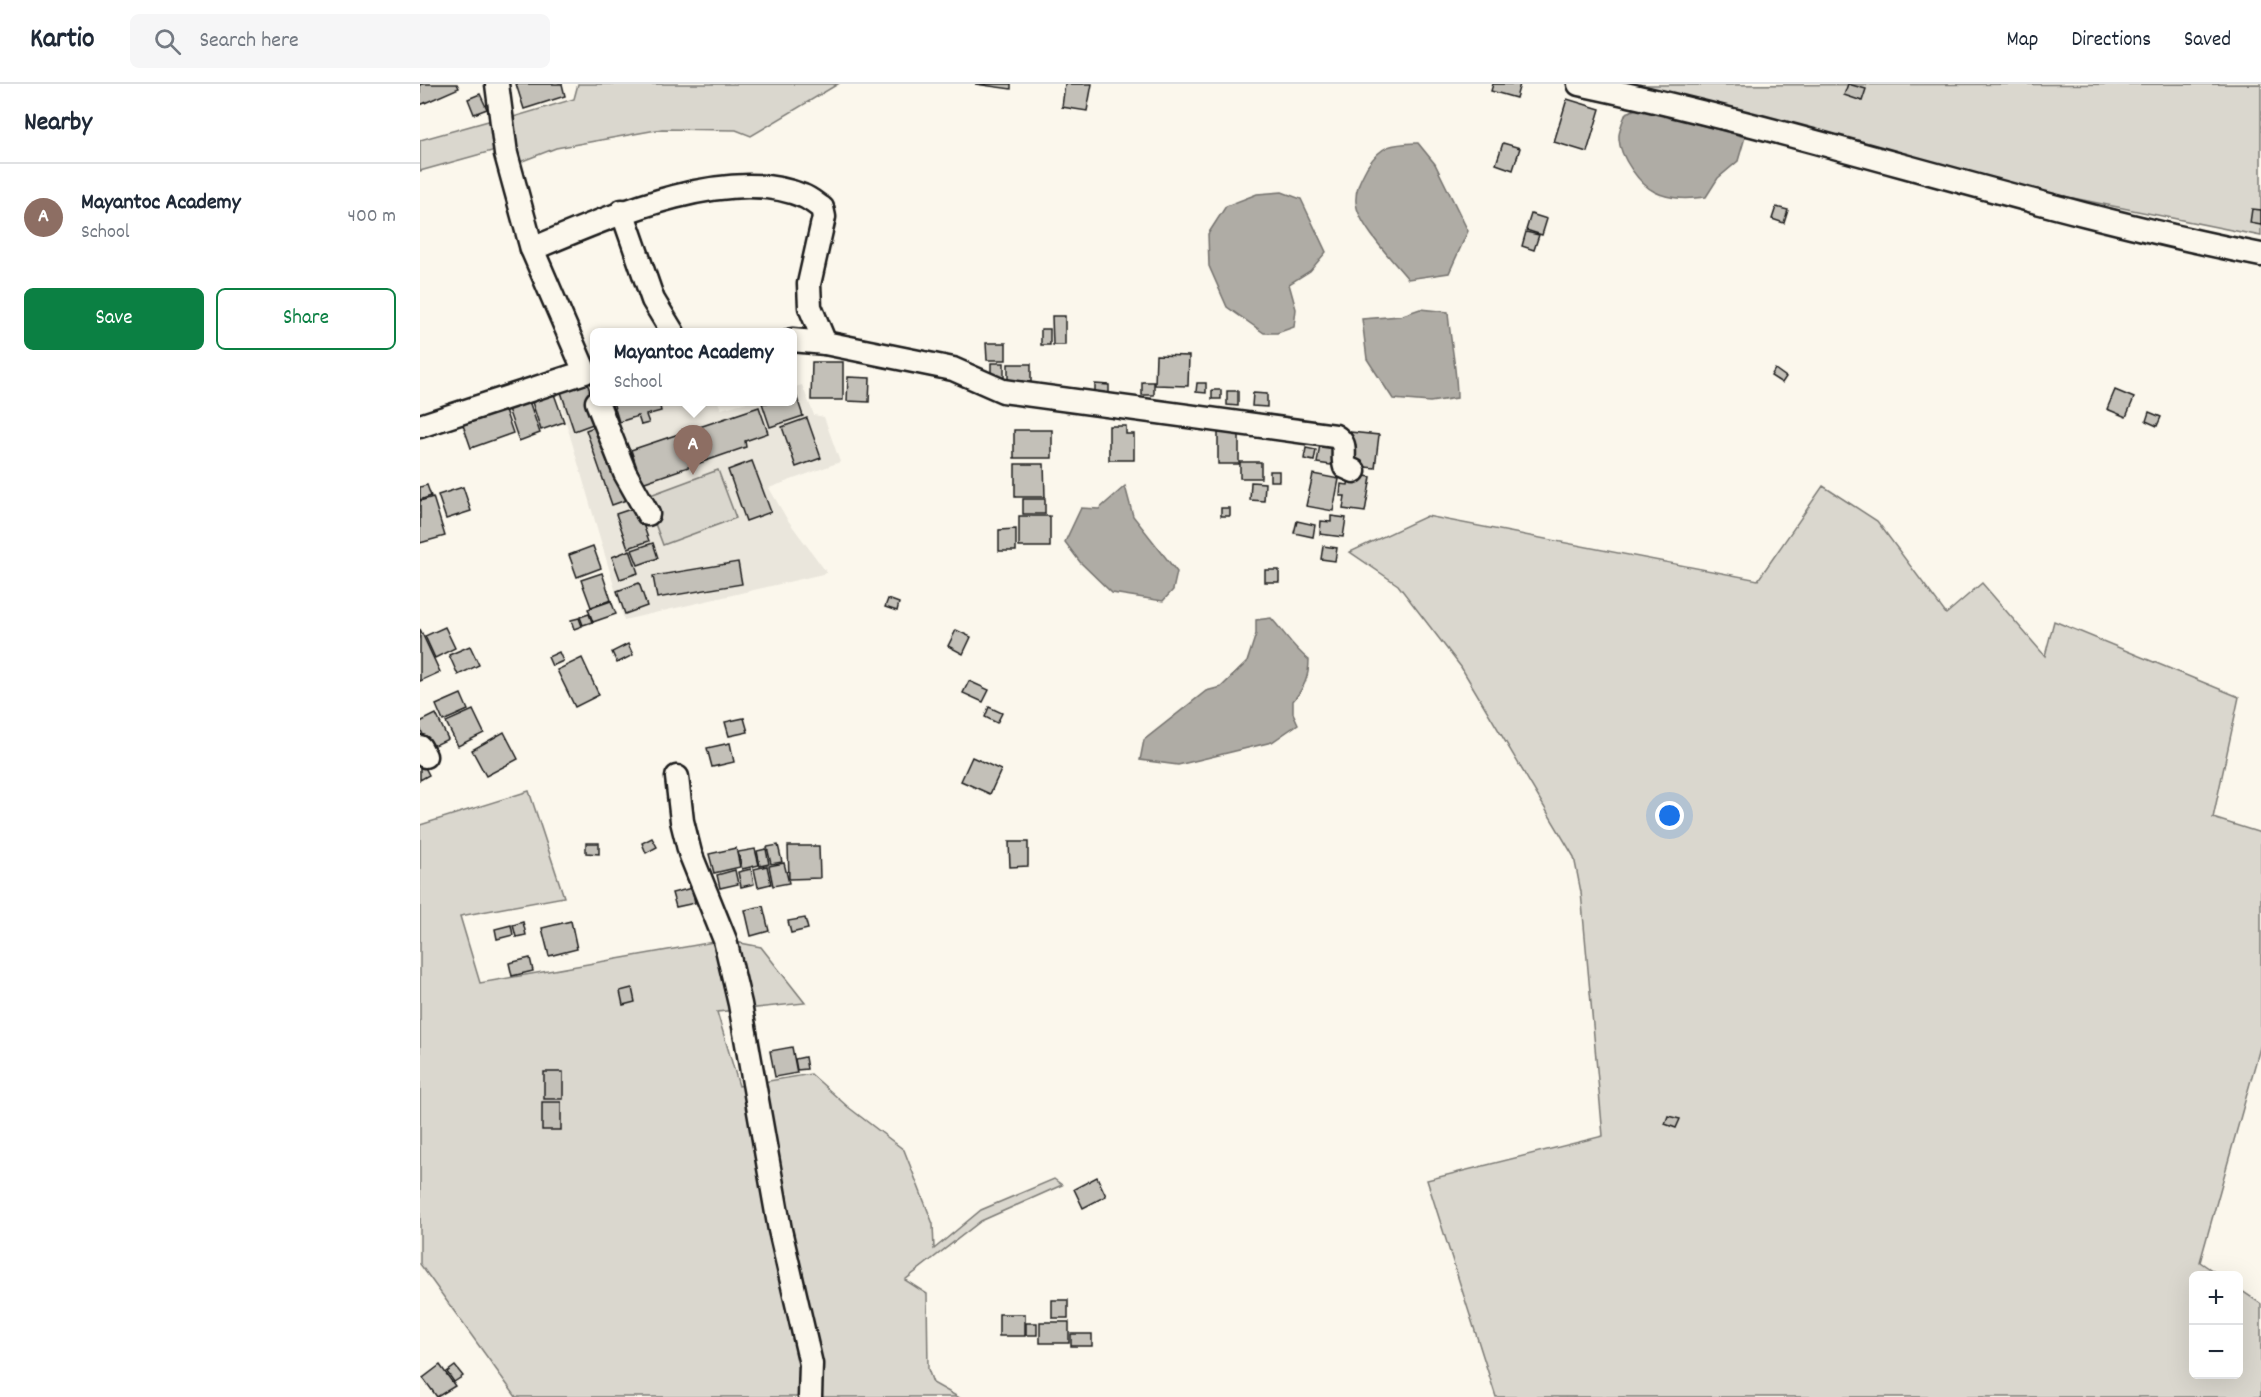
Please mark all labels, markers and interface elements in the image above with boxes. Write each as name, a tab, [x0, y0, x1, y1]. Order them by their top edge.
search box	[130, 14, 550, 68]
text: Kartio	[30, 21, 94, 61]
icon: search	[151, 25, 184, 58]
text: Search here	[199, 26, 299, 57]
text: Map	[2007, 26, 2038, 56]
text: Directions	[2071, 26, 2151, 56]
text: Saved	[2184, 26, 2231, 56]
text: Nearby	[24, 105, 92, 142]
text: Mayantoc Academy	[81, 188, 241, 219]
text: A	[38, 203, 49, 231]
text: 400 m	[348, 203, 396, 231]
text: School	[81, 219, 130, 247]
button: Save	[24, 288, 204, 350]
button: Share	[216, 288, 396, 350]
popup	[590, 328, 797, 406]
text: Mayantoc Academy	[614, 338, 773, 369]
text: School	[614, 369, 662, 397]
pin: A	[674, 426, 712, 475]
your location	[1655, 801, 1684, 830]
map controls	[2189, 1271, 2243, 1379]
button: +	[2189, 1271, 2243, 1325]
button: −	[2189, 1325, 2243, 1379]

